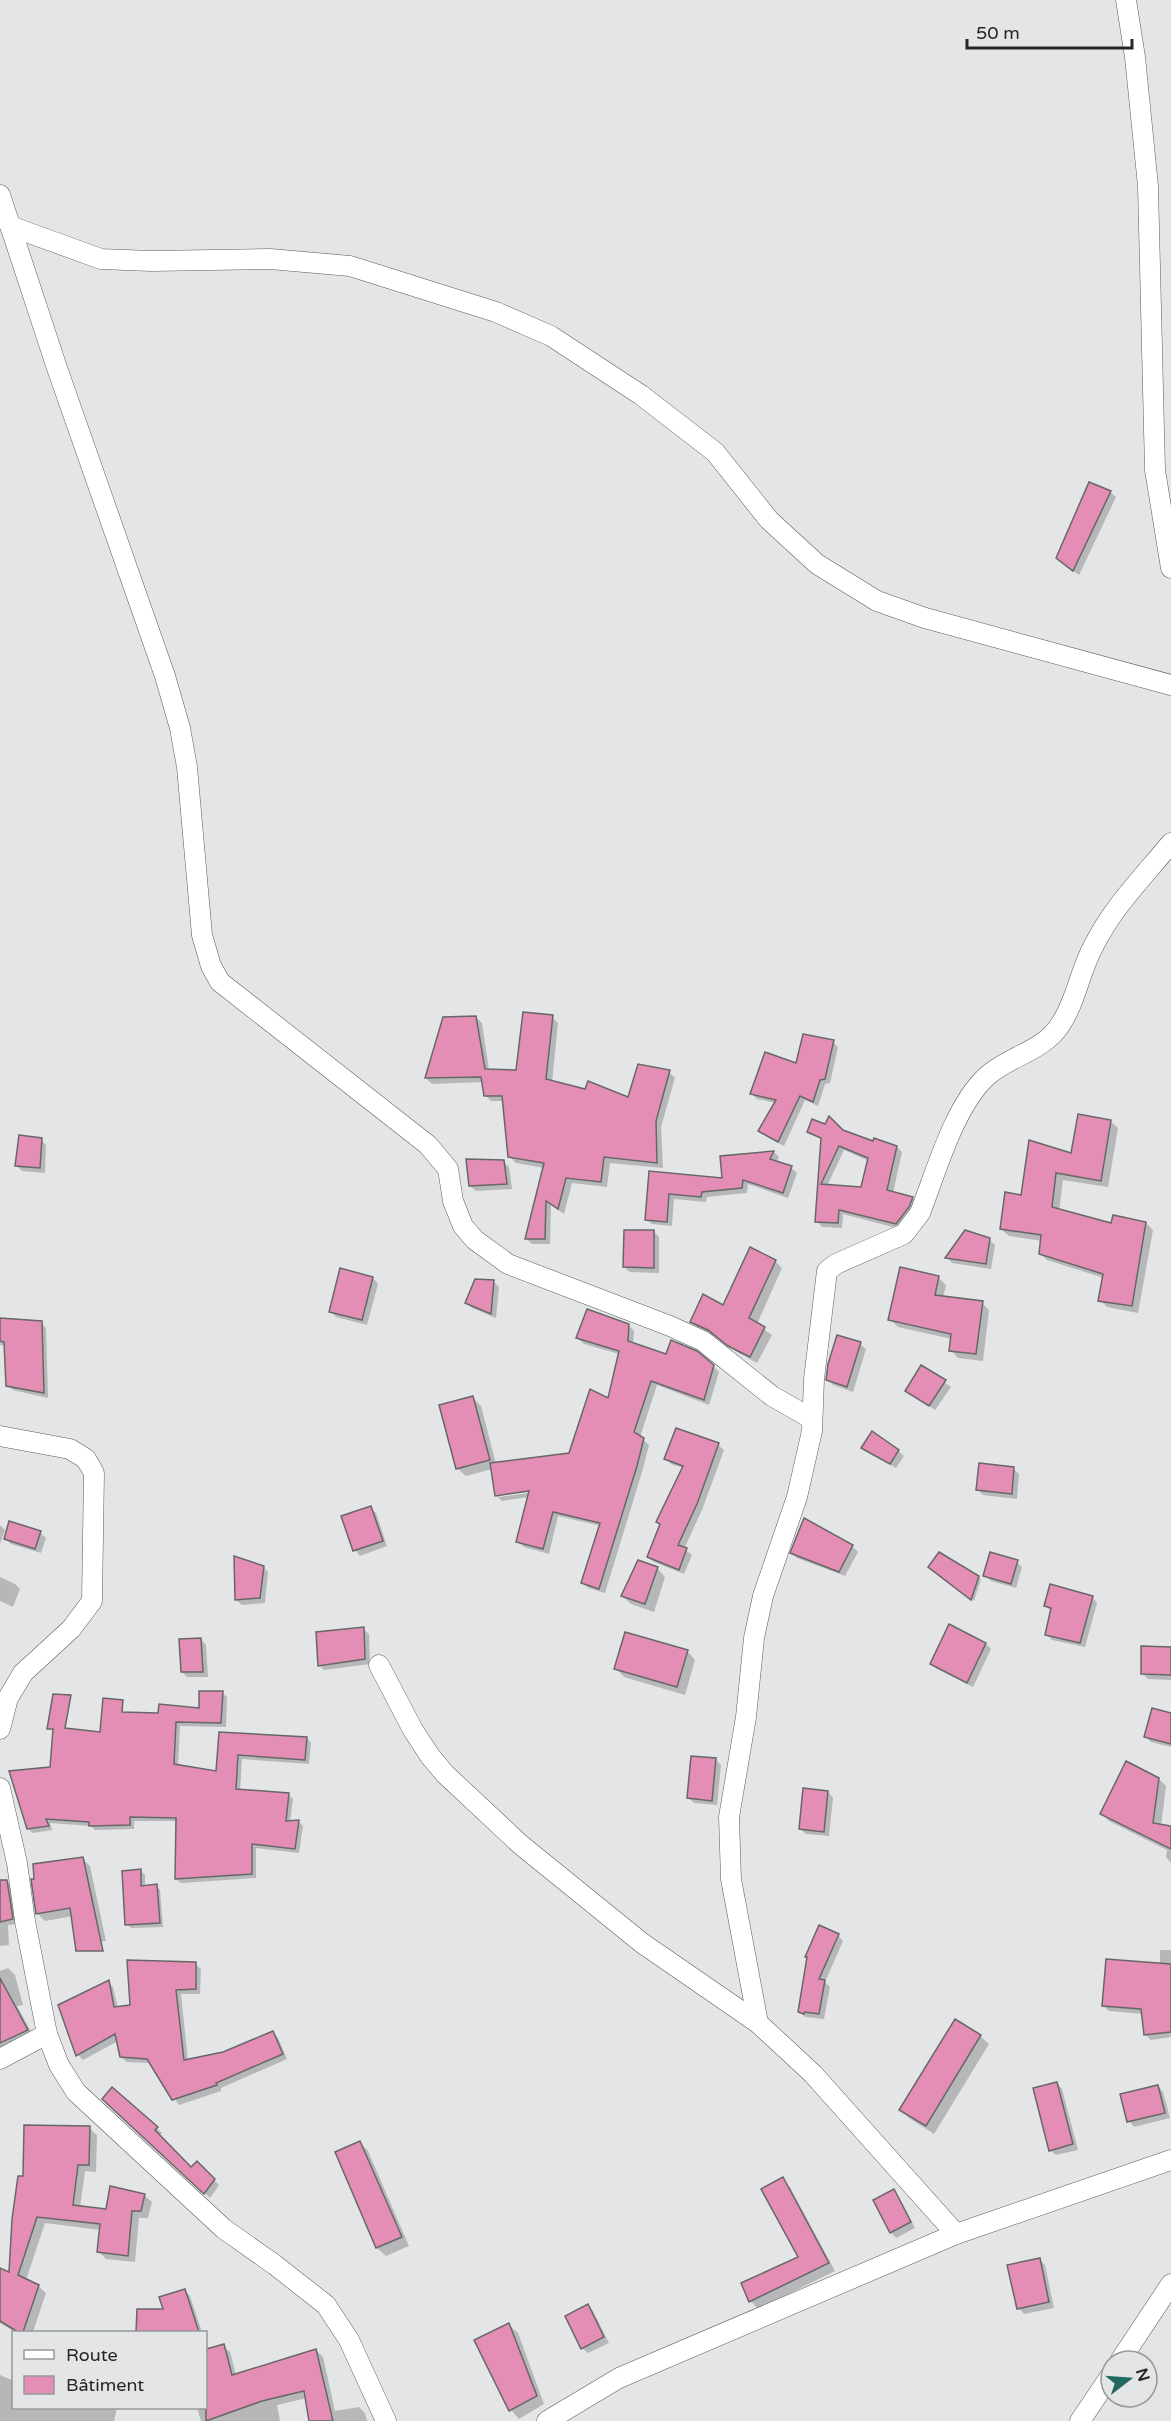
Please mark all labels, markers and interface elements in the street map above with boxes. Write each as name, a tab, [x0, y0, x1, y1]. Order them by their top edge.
scale bar	[967, 12, 1132, 50]
text: 50 m	[976, 22, 1020, 44]
legend	[12, 2331, 207, 2409]
text: Route	[66, 2344, 118, 2366]
north arrow	[1099, 2349, 1159, 2409]
text: N	[1131, 2366, 1154, 2384]
text: Bâtiment	[66, 2374, 144, 2396]

